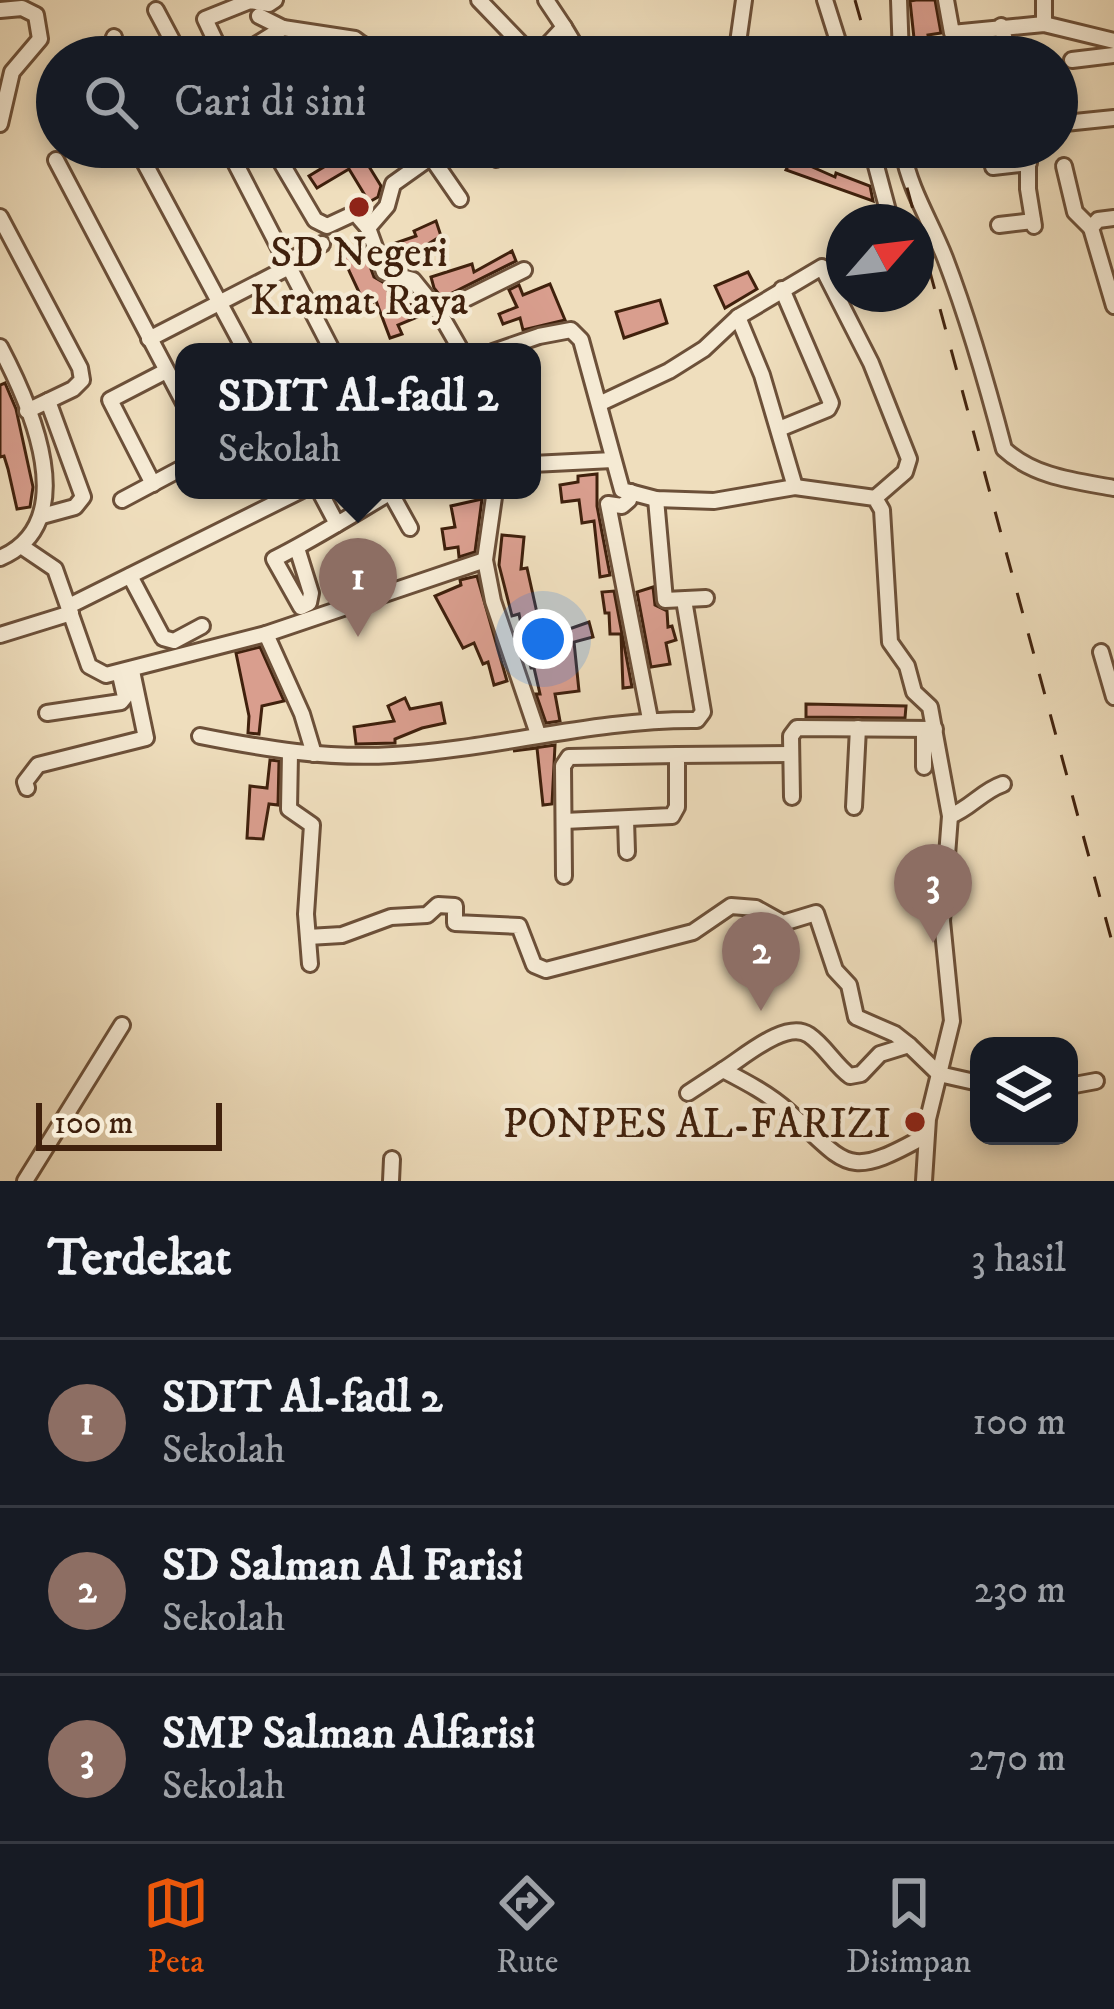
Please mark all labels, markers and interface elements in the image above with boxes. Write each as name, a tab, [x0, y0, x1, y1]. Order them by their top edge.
search box	[36, 36, 1078, 168]
icon: search	[78, 69, 144, 135]
text: Cari di sini	[174, 74, 366, 130]
marker: SD Negeri Kramat Raya	[346, 194, 372, 220]
north arrow	[826, 204, 934, 312]
place label: SD Negeri Kramat Raya	[250, 228, 468, 328]
popup	[175, 343, 541, 499]
text: SDIT Al-fadl 2	[218, 369, 498, 425]
text: Sekolah	[218, 425, 341, 474]
pin: 1	[319, 538, 397, 637]
your location	[513, 609, 573, 669]
pin: 3	[894, 844, 972, 943]
pin: 2	[722, 912, 800, 1011]
map controls	[970, 1037, 1078, 1145]
button: layers	[970, 1037, 1078, 1145]
scale bar	[36, 1097, 222, 1150]
place label: PONPES AL-FARIZI	[503, 1099, 891, 1151]
text: 100 m	[54, 1103, 133, 1144]
marker: PONPES AL-FARIZI	[902, 1109, 928, 1135]
text: Terdekat	[48, 1227, 231, 1291]
text: 3 hasil	[971, 1235, 1066, 1284]
text: SDIT Al-fadl 2	[162, 1370, 443, 1426]
text: 1	[80, 1398, 94, 1447]
text: 100 m	[972, 1398, 1066, 1447]
text: Sekolah	[162, 1426, 285, 1475]
text: SD Salman Al Farisi	[162, 1538, 523, 1594]
text: 2	[77, 1566, 97, 1615]
text: 230 m	[974, 1566, 1066, 1615]
text: Sekolah	[162, 1594, 285, 1643]
text: SMP Salman Alfarisi	[162, 1706, 535, 1762]
text: 3	[80, 1734, 94, 1783]
text: 270 m	[969, 1734, 1066, 1783]
text: Sekolah	[162, 1762, 285, 1811]
tab: Peta	[143, 1870, 209, 1983]
tab: Rute	[494, 1870, 560, 1983]
tab: Disimpan	[846, 1870, 971, 1983]

